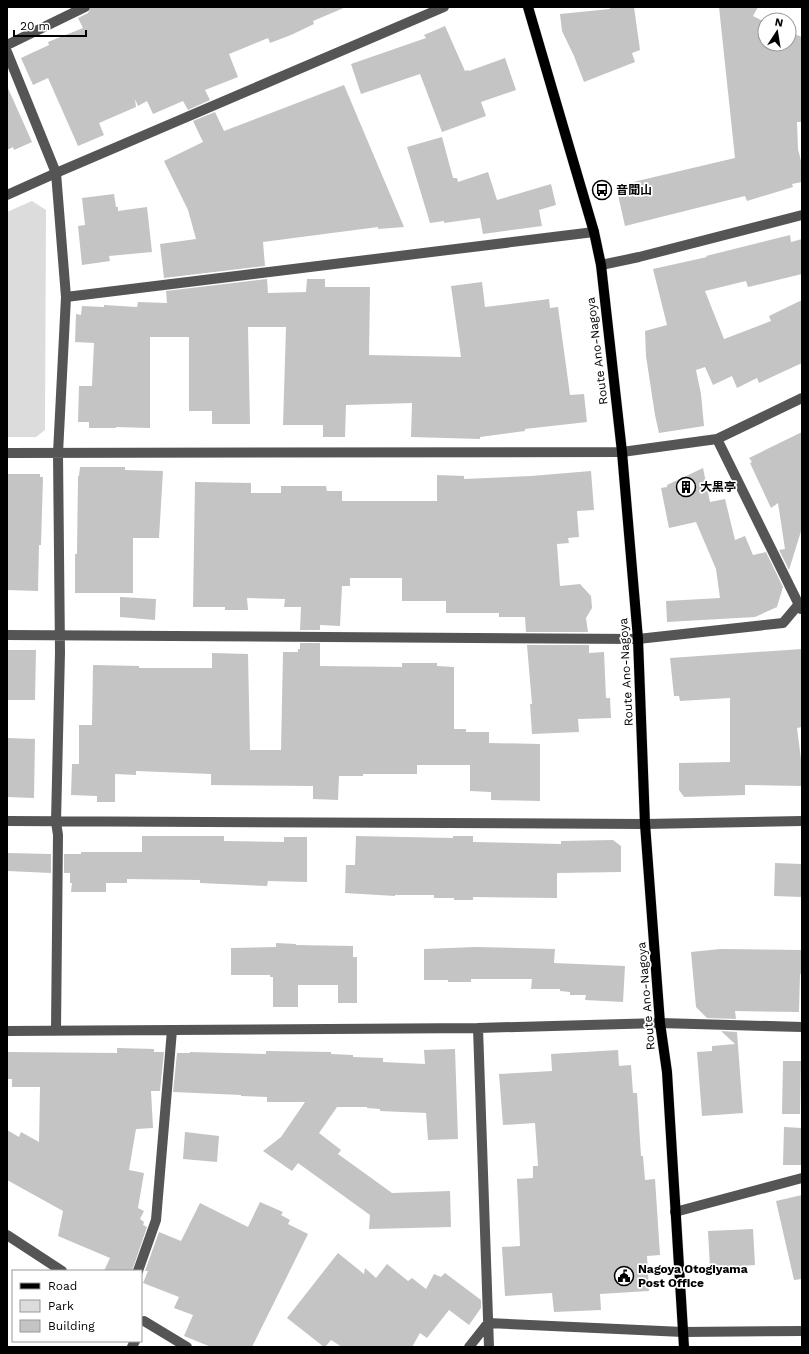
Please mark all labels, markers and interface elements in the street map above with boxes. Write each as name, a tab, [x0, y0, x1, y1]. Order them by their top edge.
scale bar	[14, 12, 86, 38]
north arrow	[757, 12, 797, 52]
text: N	[774, 16, 784, 30]
text: 20 m	[20, 19, 50, 33]
bus stop icon: 音聞山	[591, 179, 613, 201]
place label: 音聞山	[616, 183, 652, 197]
street label: Route Ano-Nagoya	[583, 296, 611, 406]
building icon: 大黒亭	[675, 476, 697, 498]
place label: 大黒亭	[700, 480, 736, 494]
street label: Route Ano-Nagoya	[616, 617, 636, 726]
street label: Route Ano-Nagoya	[634, 941, 658, 1051]
place label: Nagoya Otogiyama Post Office	[638, 1262, 748, 1290]
public building icon: Nagoya Otogiyama Post Office	[613, 1265, 635, 1287]
legend	[12, 1270, 142, 1342]
text: Road	[48, 1279, 77, 1293]
text: Park	[48, 1299, 74, 1313]
text: Building	[48, 1319, 95, 1333]

